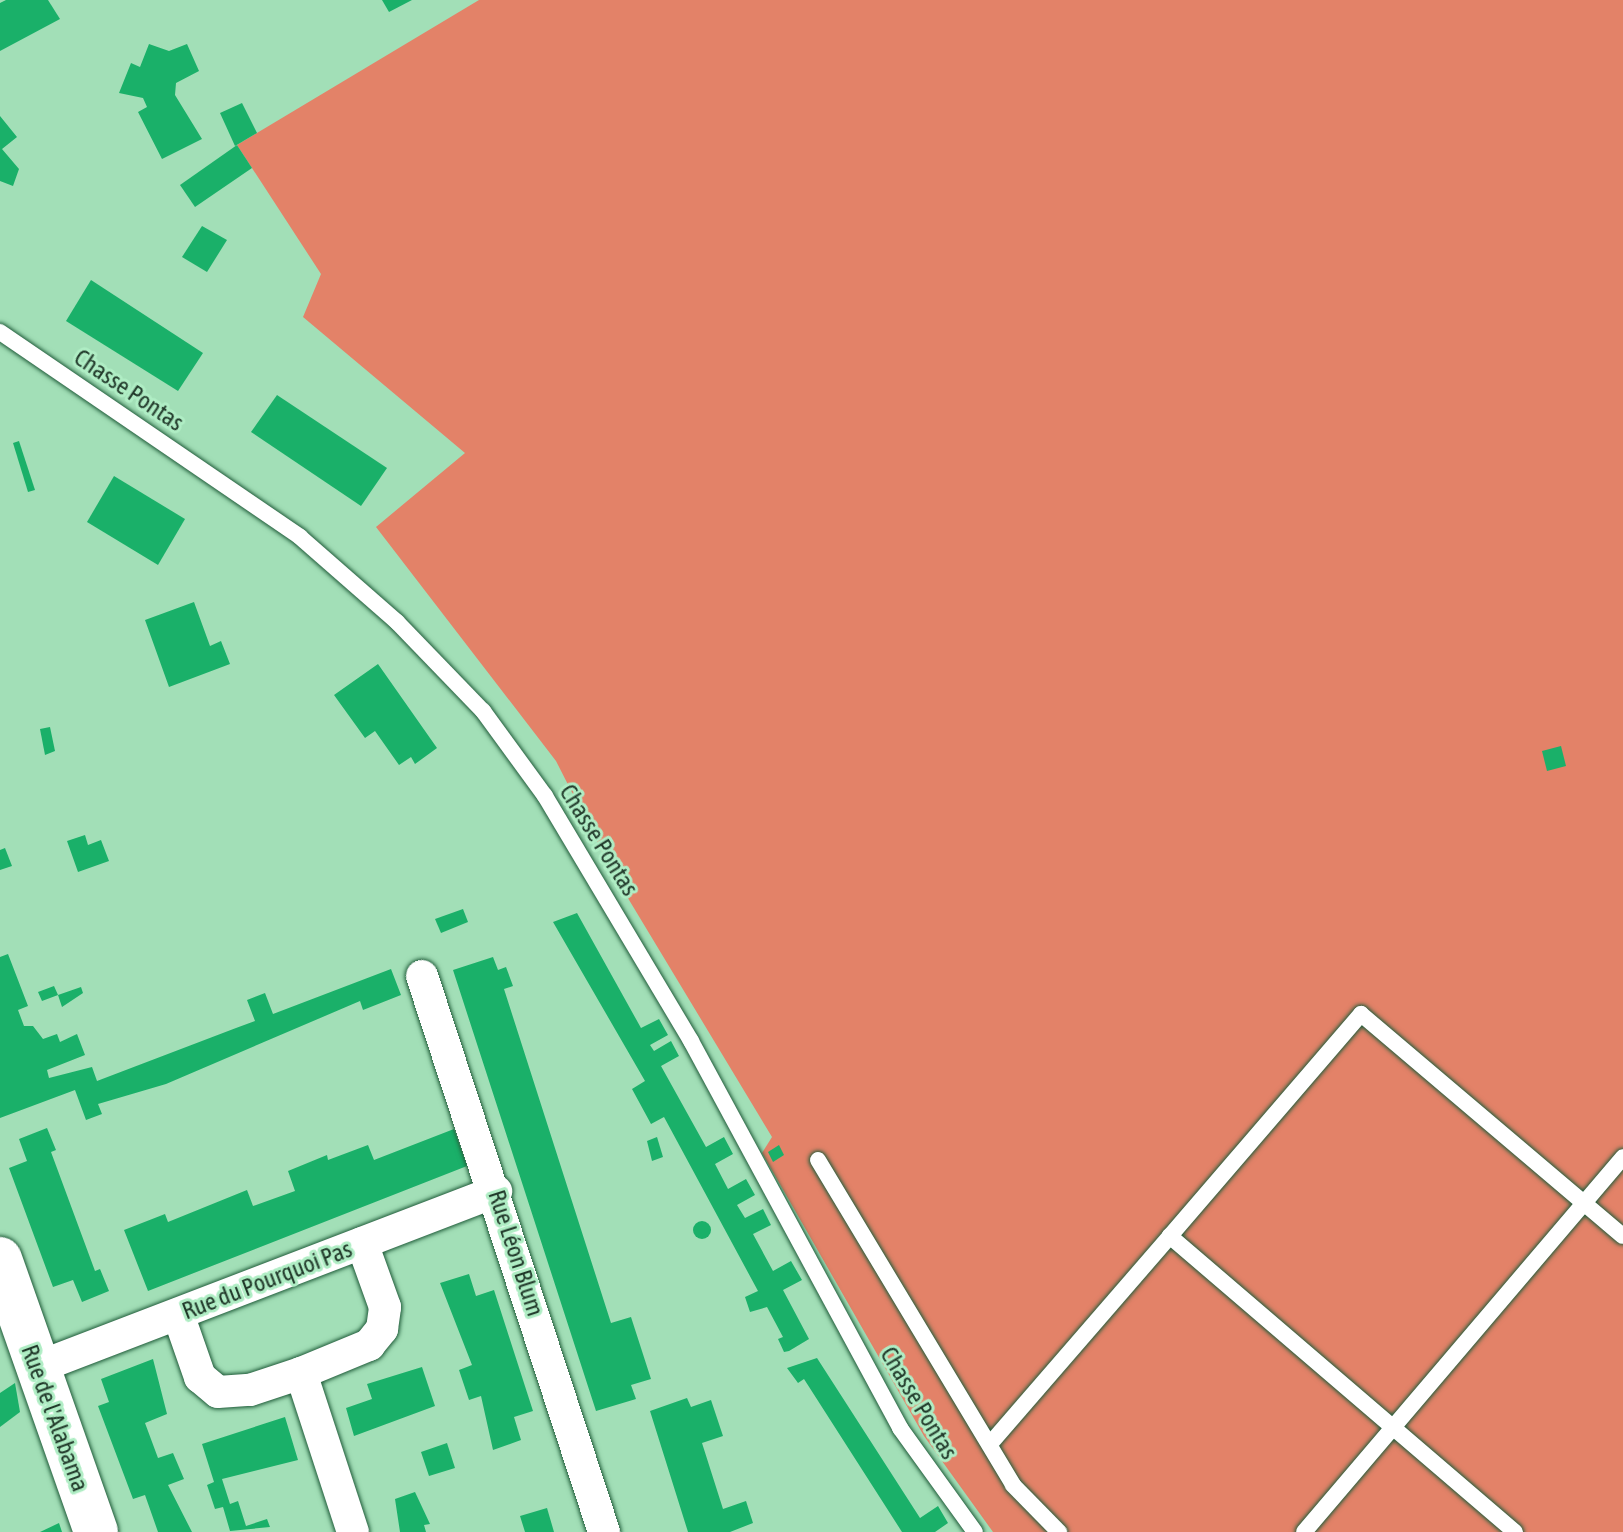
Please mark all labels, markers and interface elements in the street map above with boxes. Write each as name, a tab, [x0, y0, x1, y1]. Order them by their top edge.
street label: Chasse Pontas	[69, 343, 189, 437]
street label: Chasse Pontas	[553, 779, 645, 901]
street label: Rue Léon Blum	[482, 1186, 550, 1320]
street label: Rue du Pourquoi Pas	[178, 1234, 356, 1326]
street label: Rue de l'Alabama	[15, 1341, 95, 1495]
street label: Chasse Pontas	[874, 1342, 964, 1464]

